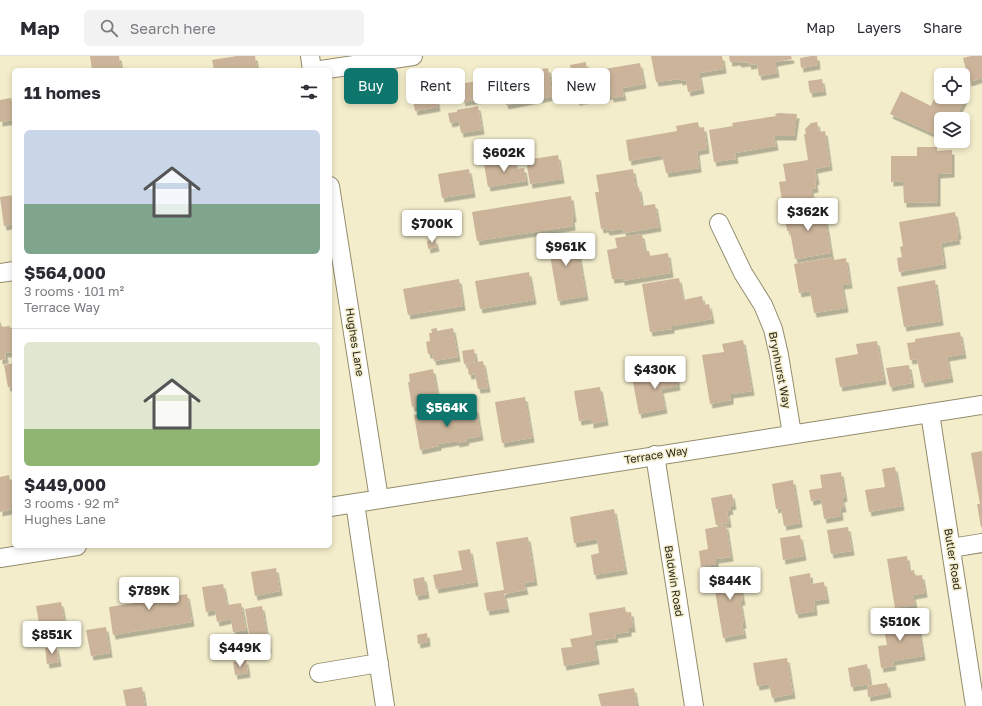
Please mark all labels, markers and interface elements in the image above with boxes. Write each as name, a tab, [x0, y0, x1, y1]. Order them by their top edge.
search box	[84, 10, 364, 46]
text: Map	[20, 16, 60, 39]
icon: search	[98, 17, 120, 39]
text: Search here	[130, 19, 216, 37]
text: Map	[806, 19, 835, 36]
text: Layers	[857, 19, 901, 36]
text: Share	[923, 19, 962, 36]
chip: Buy	[344, 68, 398, 104]
chip: Rent	[406, 68, 465, 104]
chip: Filters	[473, 68, 544, 104]
chip: New	[552, 68, 610, 104]
map controls	[934, 68, 970, 148]
button: locate	[934, 68, 970, 104]
icon: filters	[298, 81, 320, 103]
text: 11 homes	[24, 82, 101, 103]
button: layers	[934, 112, 970, 148]
pin: $602K	[476, 139, 532, 173]
text: $602K	[483, 144, 525, 160]
icon: home	[136, 156, 208, 228]
pin: $362K	[780, 198, 836, 232]
text: $362K	[787, 203, 829, 219]
pin: $700K	[404, 210, 460, 244]
text: $700K	[411, 215, 453, 231]
pin: $961K	[538, 233, 594, 267]
text: $961K	[545, 238, 587, 254]
text: $564,000	[24, 262, 106, 283]
text: 3 rooms · 101 m²	[24, 283, 124, 299]
text: Terrace Way	[24, 299, 100, 315]
street label: Hughes Lane	[344, 307, 367, 377]
street label: Brynhurst Way	[767, 330, 794, 409]
pin: $430K	[627, 356, 683, 390]
text: $430K	[634, 361, 676, 377]
icon: home	[136, 368, 208, 440]
pin: $564K	[419, 394, 475, 428]
text: $564K	[426, 399, 468, 415]
street label: Terrace Way	[623, 443, 689, 466]
text: $449,000	[24, 474, 106, 495]
text: 3 rooms · 92 m²	[24, 495, 119, 511]
text: Hughes Lane	[24, 511, 106, 527]
street label: Butler Road	[942, 527, 965, 591]
street label: Baldwin Road	[662, 544, 687, 618]
pin: $844K	[702, 567, 758, 601]
text: $844K	[709, 572, 751, 588]
pin: $789K	[121, 577, 177, 611]
text: $789K	[128, 582, 170, 598]
pin: $510K	[872, 608, 928, 642]
text: $510K	[879, 613, 921, 629]
pin: $851K	[24, 621, 80, 655]
text: $851K	[31, 626, 73, 642]
pin: $449K	[212, 634, 268, 668]
text: $449K	[219, 639, 261, 655]

